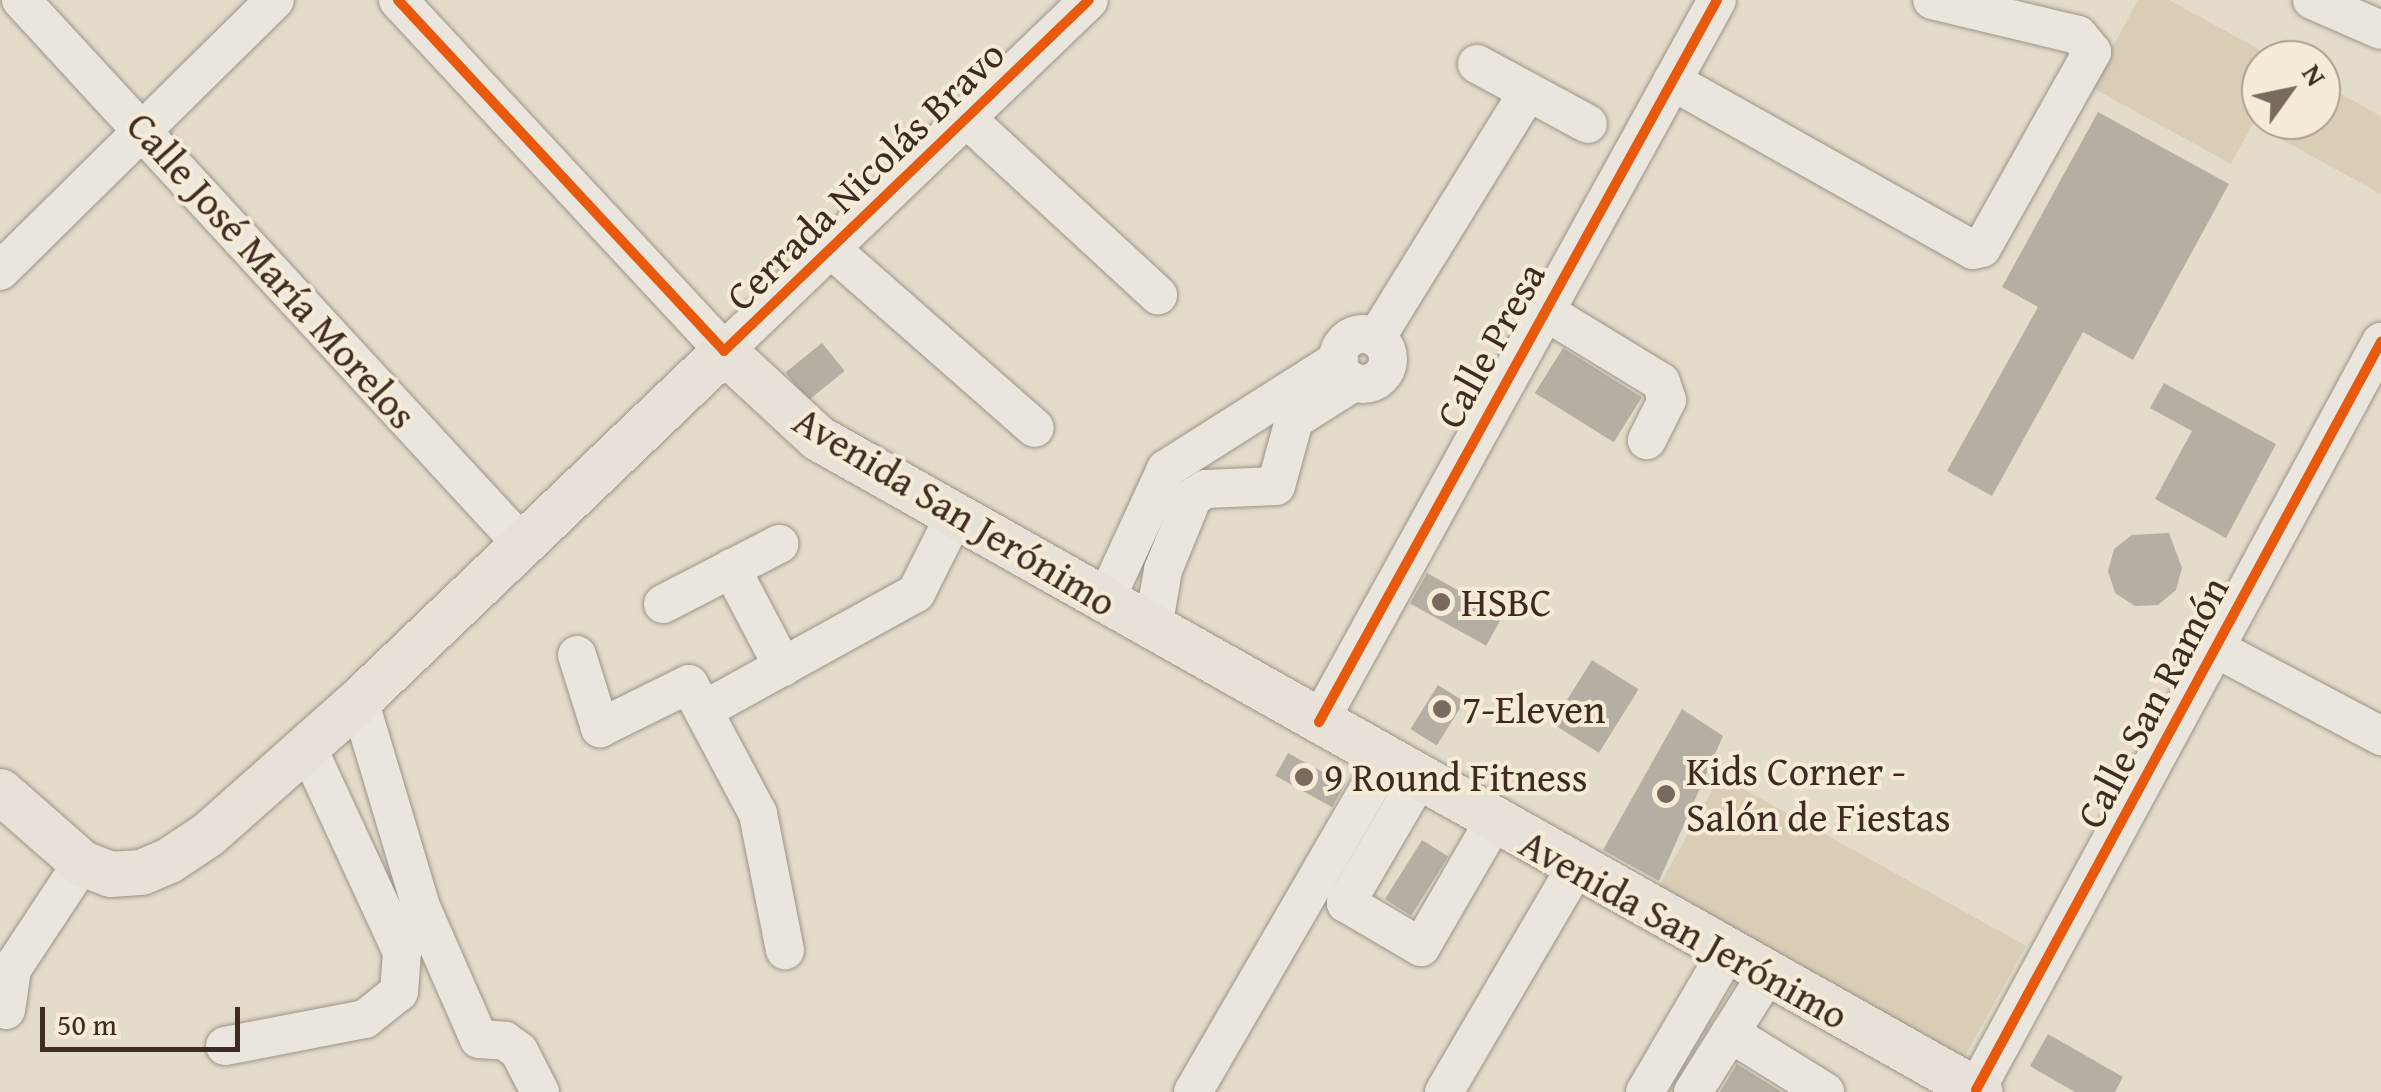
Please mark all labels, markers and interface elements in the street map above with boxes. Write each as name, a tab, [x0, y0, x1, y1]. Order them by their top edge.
street label: Cerrada Nicolás Bravo	[716, 30, 1014, 320]
north arrow	[2241, 40, 2341, 140]
text: N	[2293, 55, 2337, 93]
street label: Calle José María Morelos	[117, 102, 427, 438]
street label: Calle Presa	[1425, 254, 1555, 436]
street label: Avenida San Jerónimo	[785, 396, 1125, 626]
street label: Calle San Ramón	[2066, 568, 2238, 836]
place label: HSBC	[1461, 578, 1551, 626]
marker: HSBC	[1430, 591, 1452, 613]
place label: 7-Eleven	[1462, 685, 1605, 733]
marker: 7-Eleven	[1431, 698, 1453, 720]
place label: Kids Corner - Salón de Fiestas	[1686, 747, 1951, 841]
place label: 9 Round Fitness	[1324, 753, 1588, 801]
marker: 9 Round Fitness	[1293, 766, 1315, 788]
marker: Kids Corner - Salón de Fiestas	[1655, 783, 1677, 805]
street label: Avenida San Jerónimo	[1512, 819, 1856, 1039]
scale bar	[45, 987, 245, 1049]
text: 50 m	[57, 1002, 117, 1046]

